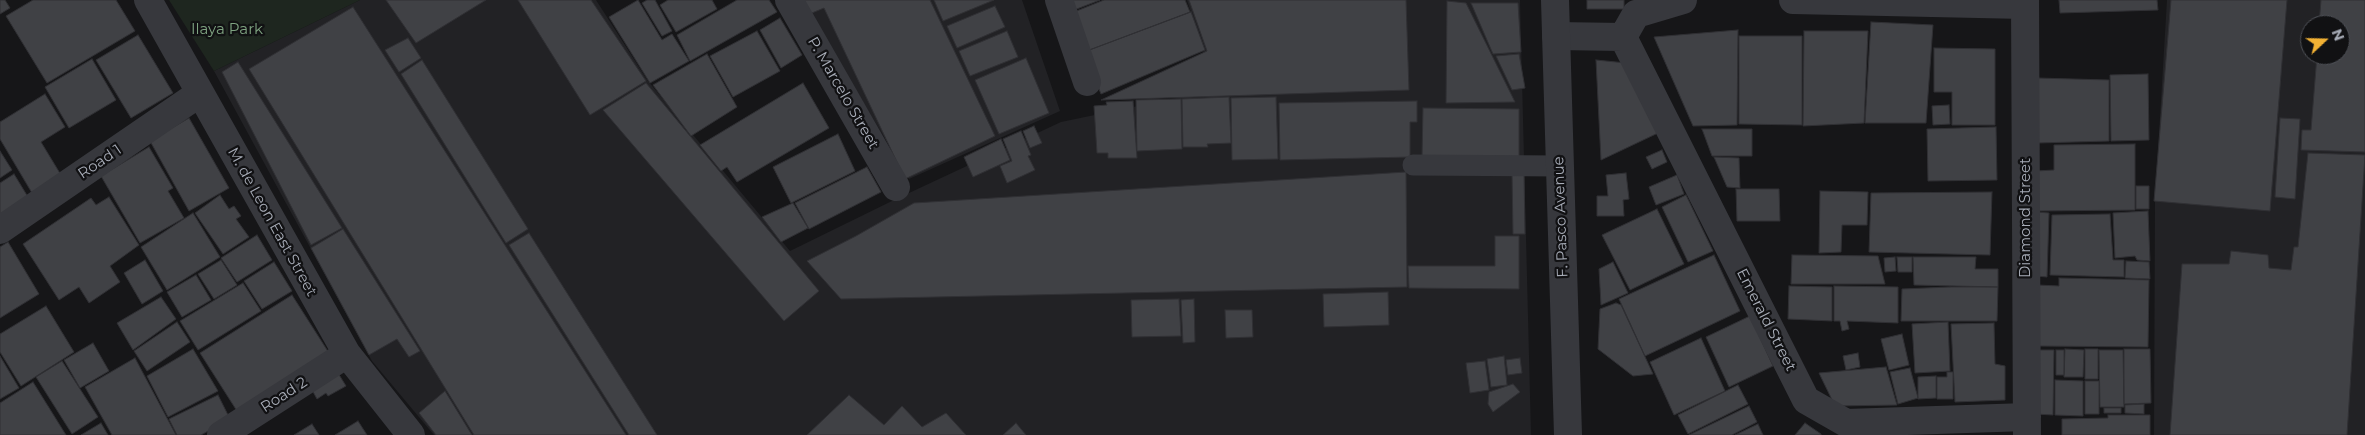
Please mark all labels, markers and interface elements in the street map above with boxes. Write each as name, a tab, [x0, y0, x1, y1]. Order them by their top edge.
north arrow	[2300, 15, 2350, 65]
park label: Ilaya Park	[191, 21, 263, 39]
text: N	[2328, 26, 2348, 43]
street label: P. Marcelo Street	[804, 34, 882, 152]
street label: Road 1	[75, 141, 125, 183]
street label: M. de Leon East Street	[224, 144, 320, 300]
street label: F. Pasco Avenue	[1550, 156, 1572, 278]
street label: Diamond Street	[2017, 158, 2035, 278]
street label: Emerald Street	[1732, 266, 1800, 374]
street label: Road 2	[257, 373, 311, 417]

